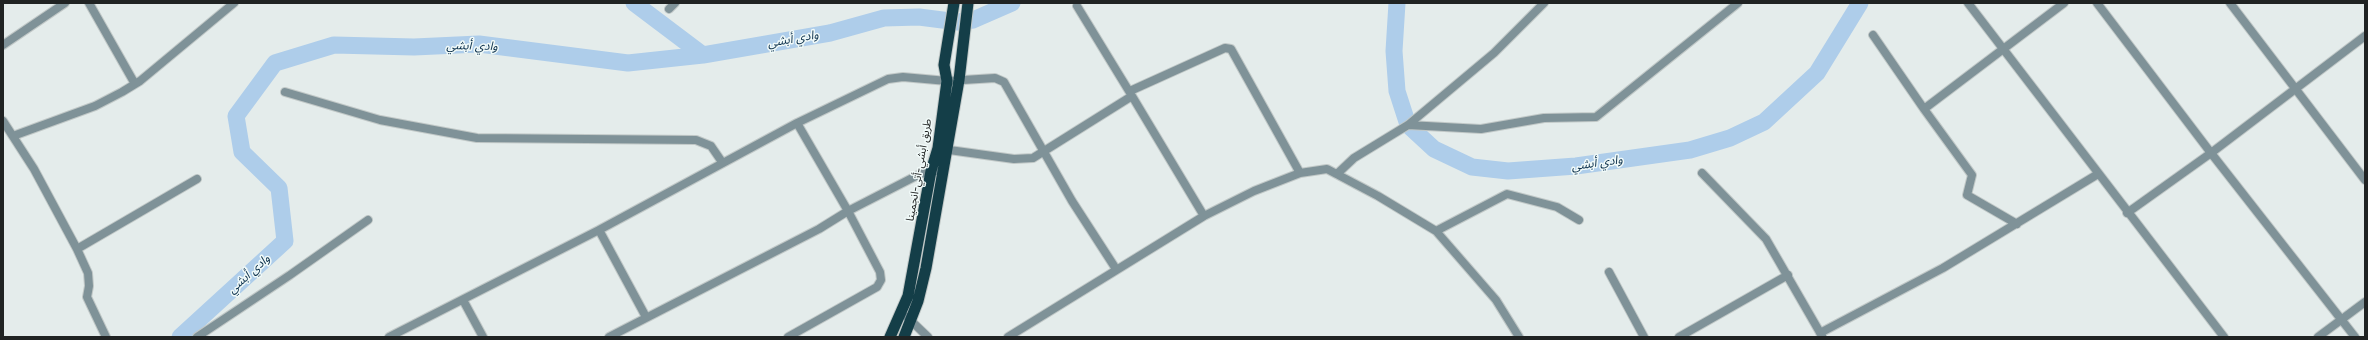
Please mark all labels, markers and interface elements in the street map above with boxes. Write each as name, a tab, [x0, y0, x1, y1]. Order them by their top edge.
water label: وادي أبشي	[766, 27, 820, 51]
water label: وادي أبشي	[446, 38, 498, 54]
street label: طريق أبشي-أتي-انجمينا	[903, 118, 935, 222]
water label: وادي أبشي	[1570, 152, 1624, 174]
water label: وادي أبشي	[225, 251, 273, 297]

